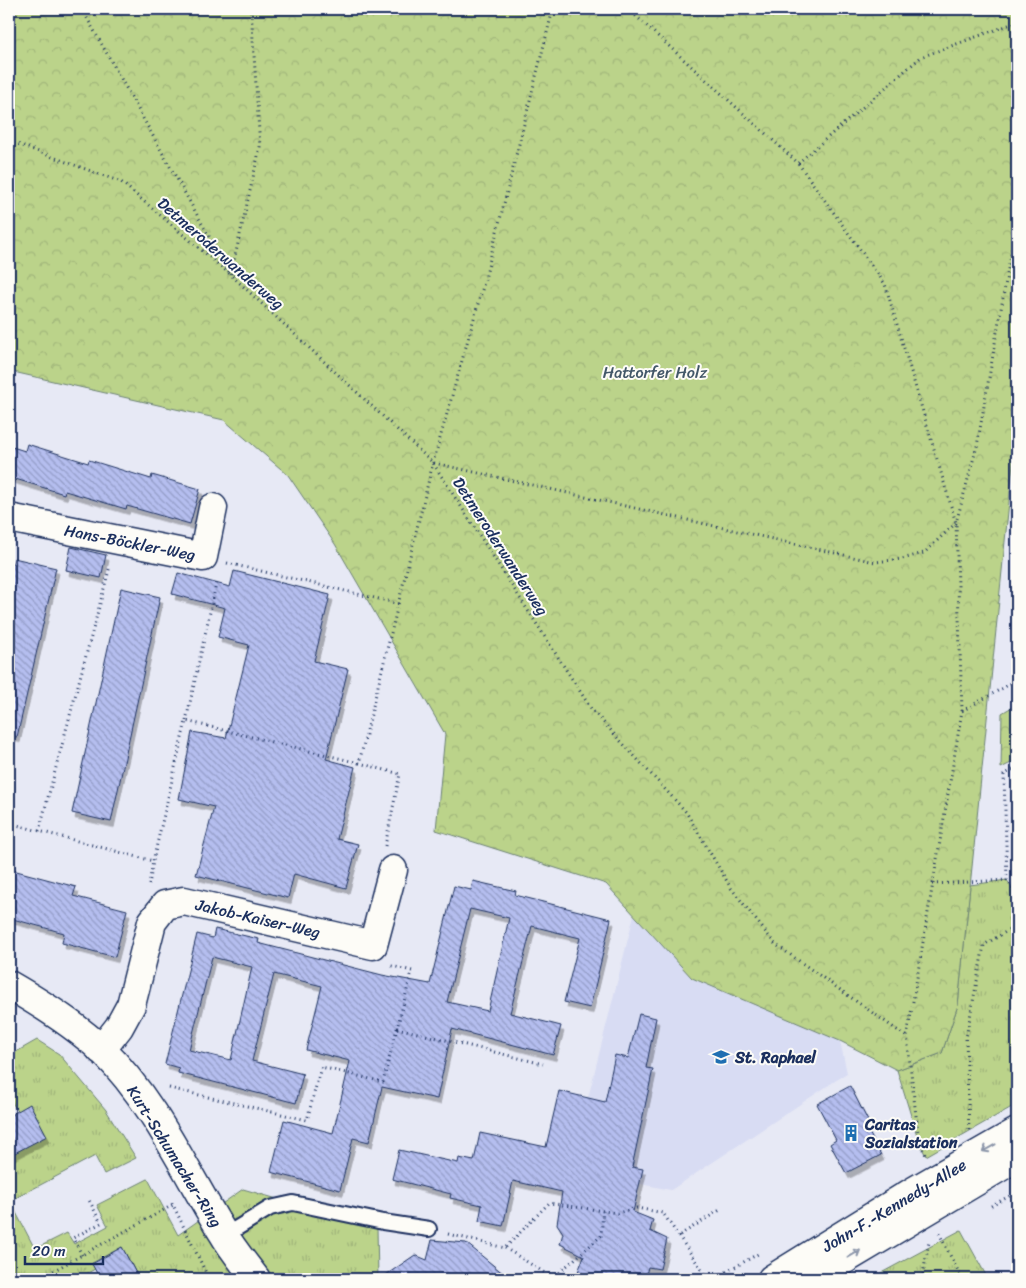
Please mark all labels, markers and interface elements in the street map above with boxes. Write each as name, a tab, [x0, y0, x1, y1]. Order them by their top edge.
street label: Detmeroderwanderweg	[150, 190, 291, 317]
park label: Hattorfer Holz	[603, 358, 708, 387]
street label: Detmeroderwanderweg	[445, 471, 557, 622]
street label: Hans-Böckler-Weg	[62, 516, 198, 569]
street label: Jakob-Kaiser-Weg	[192, 890, 323, 947]
place label: St. Raphael	[734, 1043, 817, 1072]
school or university icon: St. Raphael	[711, 1047, 731, 1067]
street label: Kurt-Schumacher-Ring	[119, 1079, 230, 1233]
place label: Caritas Sozialstation	[864, 1110, 958, 1157]
building icon: Caritas Sozialstation	[841, 1123, 861, 1143]
one-way arrow	[982, 1144, 997, 1153]
street label: John-F.-Kennedy-Allee	[815, 1151, 972, 1261]
scale bar	[25, 1233, 102, 1265]
text: 20 m	[32, 1238, 66, 1264]
one-way arrow	[846, 1248, 860, 1258]

